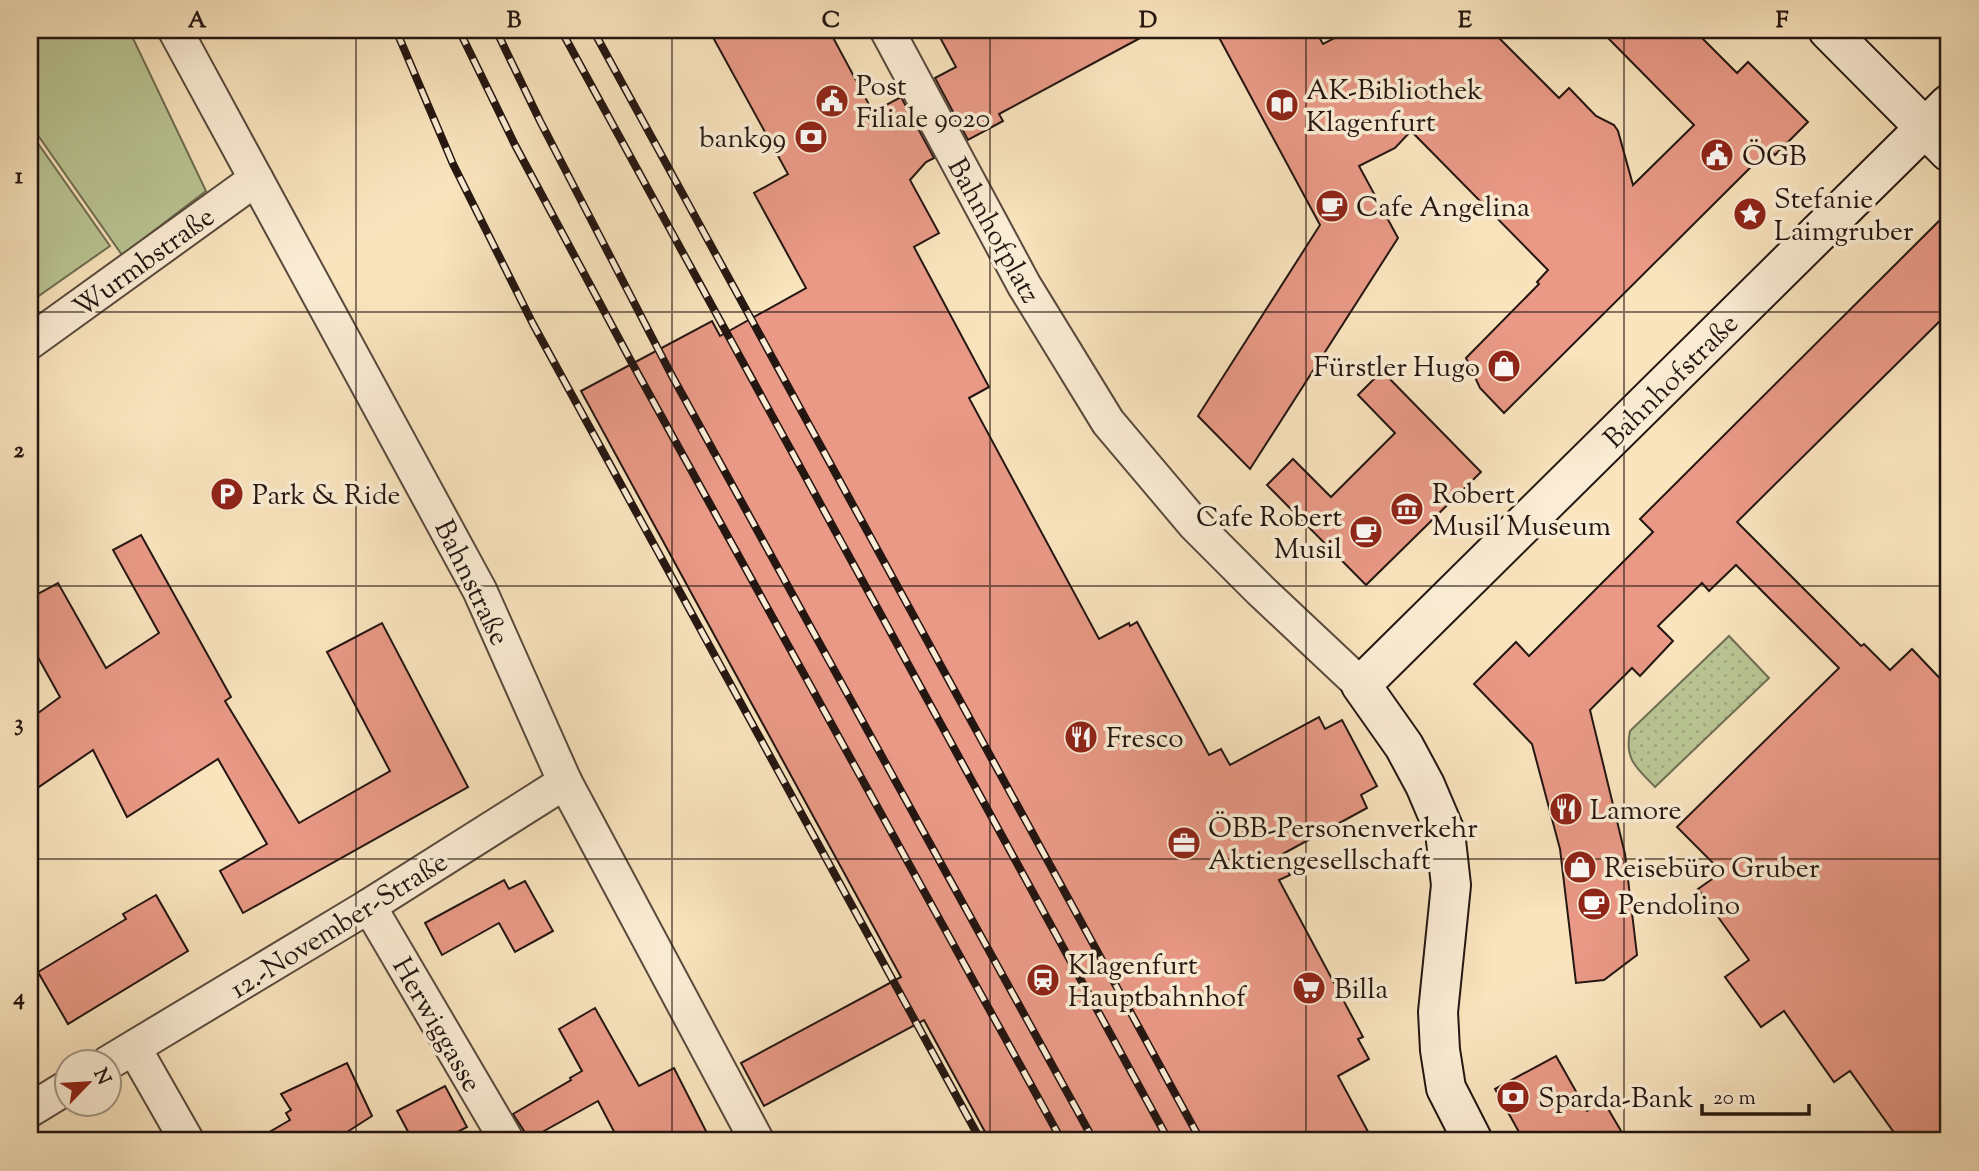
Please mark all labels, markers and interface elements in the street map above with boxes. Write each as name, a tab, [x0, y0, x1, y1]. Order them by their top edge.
text: A	[188, 5, 207, 38]
text: B	[507, 5, 522, 38]
text: C	[822, 5, 840, 38]
text: D	[1139, 5, 1157, 38]
text: E	[1458, 5, 1472, 38]
text: F	[1776, 5, 1789, 38]
place label: Post Filiale 9020	[856, 68, 990, 140]
place label: AK-Bibliothek Klagenfurt	[1306, 72, 1483, 144]
public building icon: Post Filiale 9020	[813, 82, 851, 120]
library icon: AK-Bibliothek Klagenfurt	[1263, 86, 1301, 124]
bank icon: bank99	[792, 118, 830, 156]
place label: bank99	[699, 120, 786, 160]
public building icon: ÖGB	[1698, 136, 1736, 174]
place label: ÖGB	[1742, 138, 1806, 178]
street label: Bahnhofplatz	[936, 151, 1049, 311]
text: 1	[15, 161, 23, 194]
place label: Stefanie Laimgruber	[1774, 181, 1914, 253]
cafe icon: Cafe Angelina	[1313, 187, 1351, 225]
place label: Cafe Angelina	[1356, 189, 1530, 229]
place icon: Stefanie Laimgruber	[1731, 195, 1769, 233]
street label: Wurmbstraße	[66, 198, 224, 328]
street label: Bahnhofstraße	[1596, 306, 1749, 459]
shop icon: Fürstler Hugo	[1485, 347, 1523, 385]
place label: Fürstler Hugo	[1314, 349, 1480, 389]
text: 2	[14, 435, 25, 468]
parking icon: Park & Ride	[208, 475, 246, 513]
place label: Robert Musil Museum	[1432, 476, 1611, 548]
place label: Park & Ride	[252, 477, 401, 517]
museum icon: Robert Musil Museum	[1388, 490, 1426, 528]
place label: Cafe Robert Musil	[1196, 499, 1342, 571]
cafe icon: Cafe Robert Musil	[1347, 513, 1385, 551]
street label: Bahnstraße	[423, 514, 518, 653]
text: 3	[14, 708, 24, 741]
restaurant icon: Fresco	[1062, 718, 1100, 756]
place label: Fresco	[1106, 720, 1184, 760]
restaurant icon: Lamore	[1547, 790, 1585, 828]
place label: Lamore	[1590, 792, 1682, 832]
place label: ÖBB-Personenverkehr Aktiengesellschaft	[1208, 810, 1478, 882]
office icon: ÖBB-Personenverkehr Aktiengesellschaft	[1165, 824, 1203, 862]
street label: 12.-November-Straße	[223, 843, 456, 1010]
shop icon: Reisebüro Gruber	[1561, 848, 1599, 886]
place label: Reisebüro Gruber	[1604, 850, 1820, 890]
cafe icon: Pendolino	[1575, 885, 1613, 923]
place label: Pendolino	[1618, 887, 1740, 927]
place label: Klagenfurt Hauptbahnhof	[1068, 947, 1247, 1019]
street label: Herwiggasse	[381, 951, 490, 1100]
station icon: Klagenfurt Hauptbahnhof	[1024, 961, 1062, 999]
supermarket icon: Billa	[1290, 969, 1328, 1007]
place label: Billa	[1334, 971, 1388, 1011]
text: 4	[12, 982, 25, 1015]
north arrow	[52, 1048, 122, 1118]
text: N	[86, 1064, 117, 1089]
scale bar	[1702, 1073, 1809, 1117]
bank icon: Sparda-Bank	[1494, 1078, 1532, 1116]
place label: Sparda-Bank	[1538, 1080, 1693, 1120]
text: 20 m	[1713, 1084, 1756, 1114]

